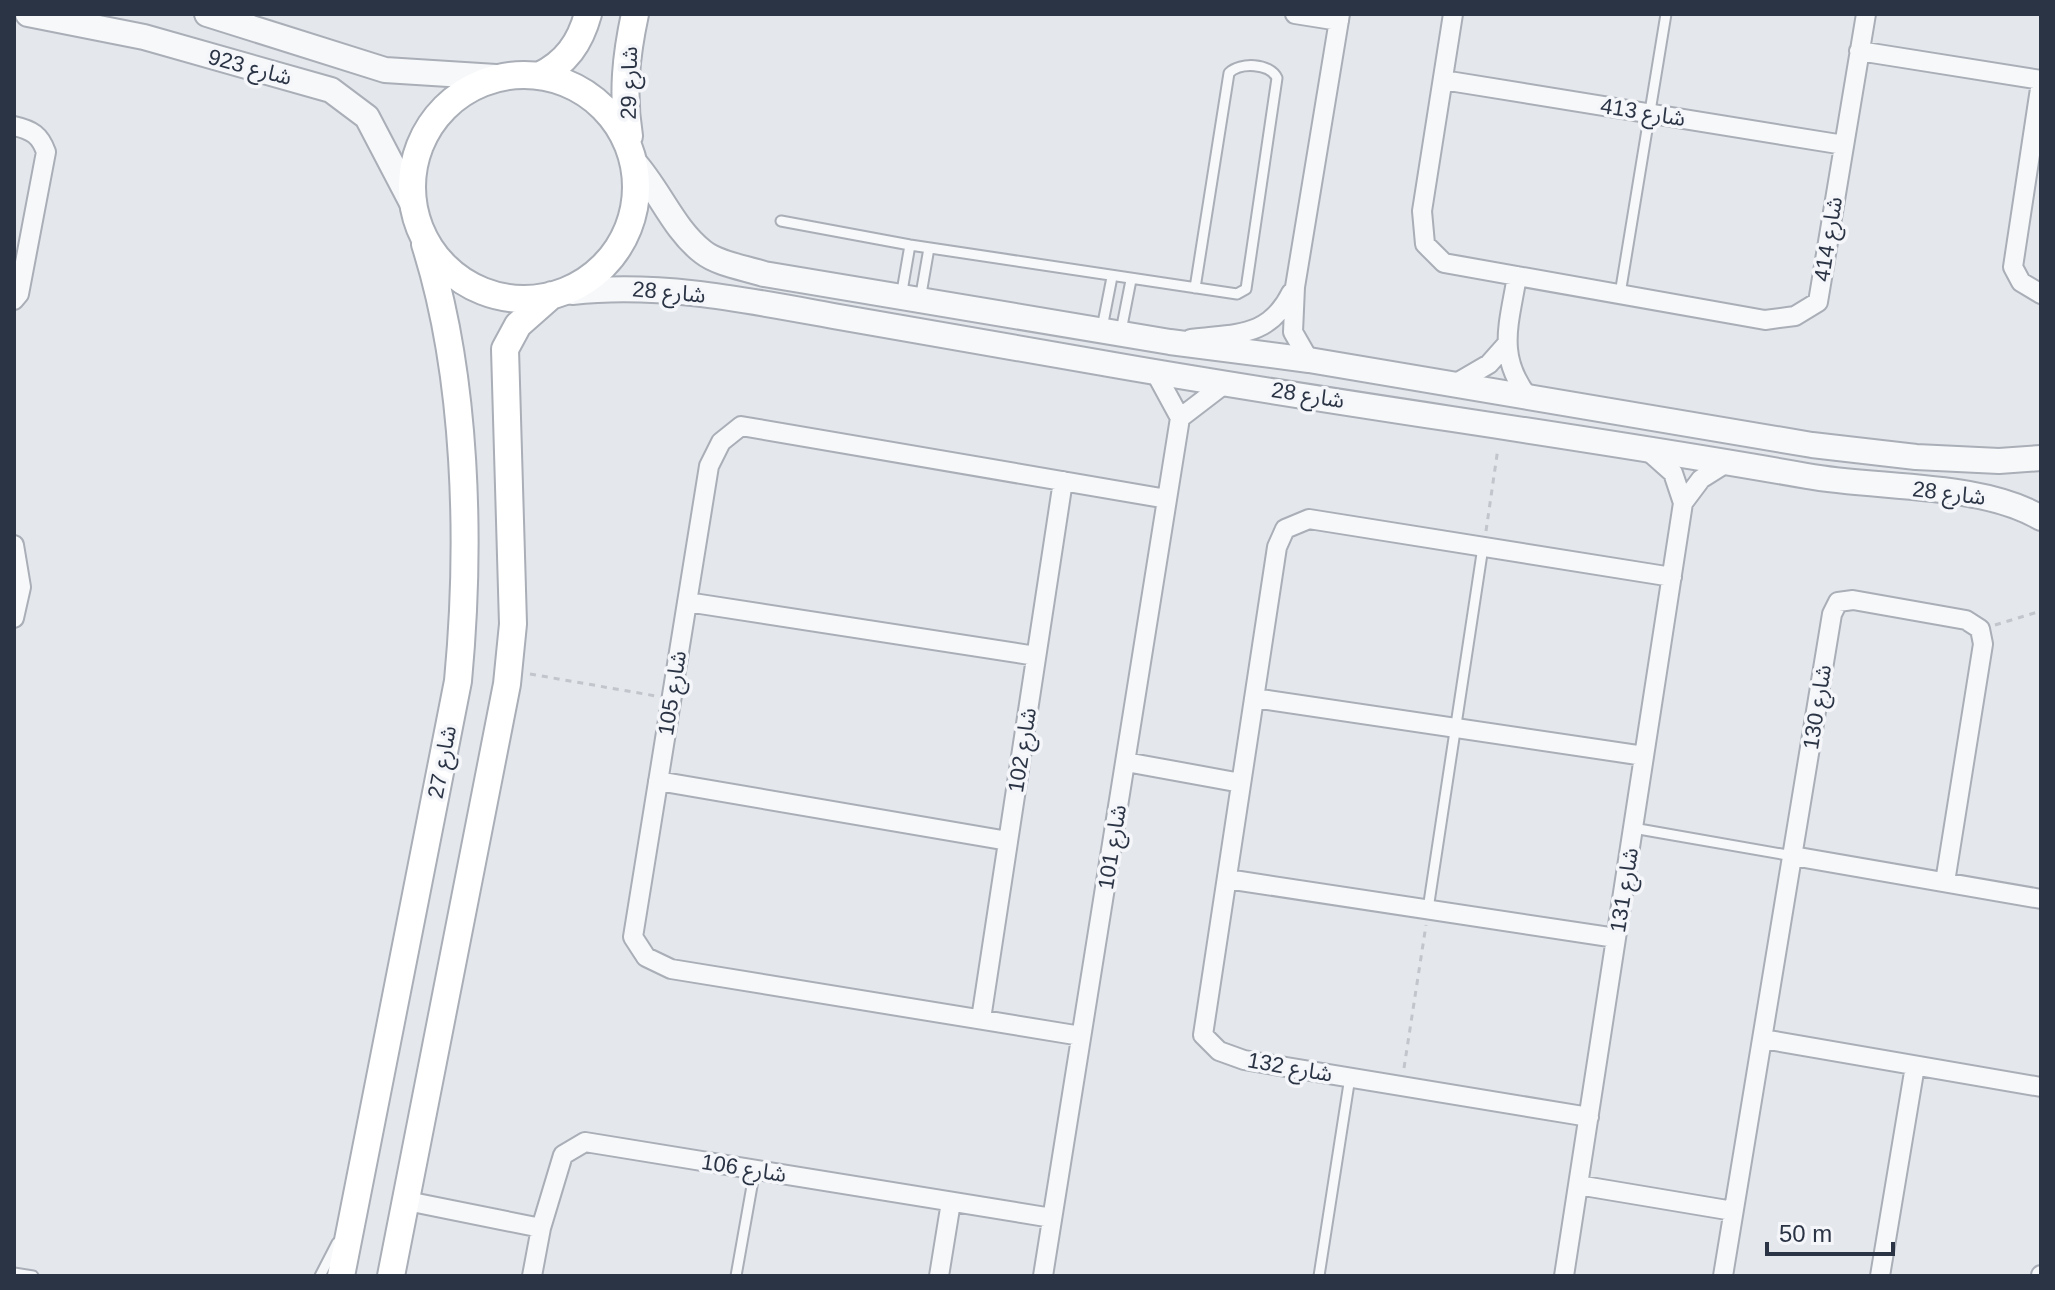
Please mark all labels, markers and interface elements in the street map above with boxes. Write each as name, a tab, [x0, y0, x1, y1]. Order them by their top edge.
street label: شارع 923	[204, 44, 295, 94]
street label: شارع 29	[616, 46, 646, 120]
street label: شارع 413	[1598, 93, 1687, 135]
street label: شارع 414	[1809, 195, 1851, 284]
street label: شارع 28	[631, 276, 707, 312]
street label: شارع 28	[1269, 377, 1346, 417]
street label: شارع 28	[1911, 476, 1987, 514]
street label: شارع 105	[653, 649, 695, 738]
street label: شارع 130	[1798, 663, 1840, 752]
street label: شارع 102	[1003, 706, 1045, 795]
street label: شارع 27	[423, 724, 465, 801]
street label: شارع 101	[1093, 803, 1135, 892]
street label: شارع 131	[1605, 846, 1647, 935]
street label: شارع 132	[1245, 1047, 1334, 1091]
street label: شارع 106	[699, 1149, 788, 1191]
scale bar	[1767, 1206, 1893, 1256]
text: 50 m	[1779, 1220, 1832, 1247]

